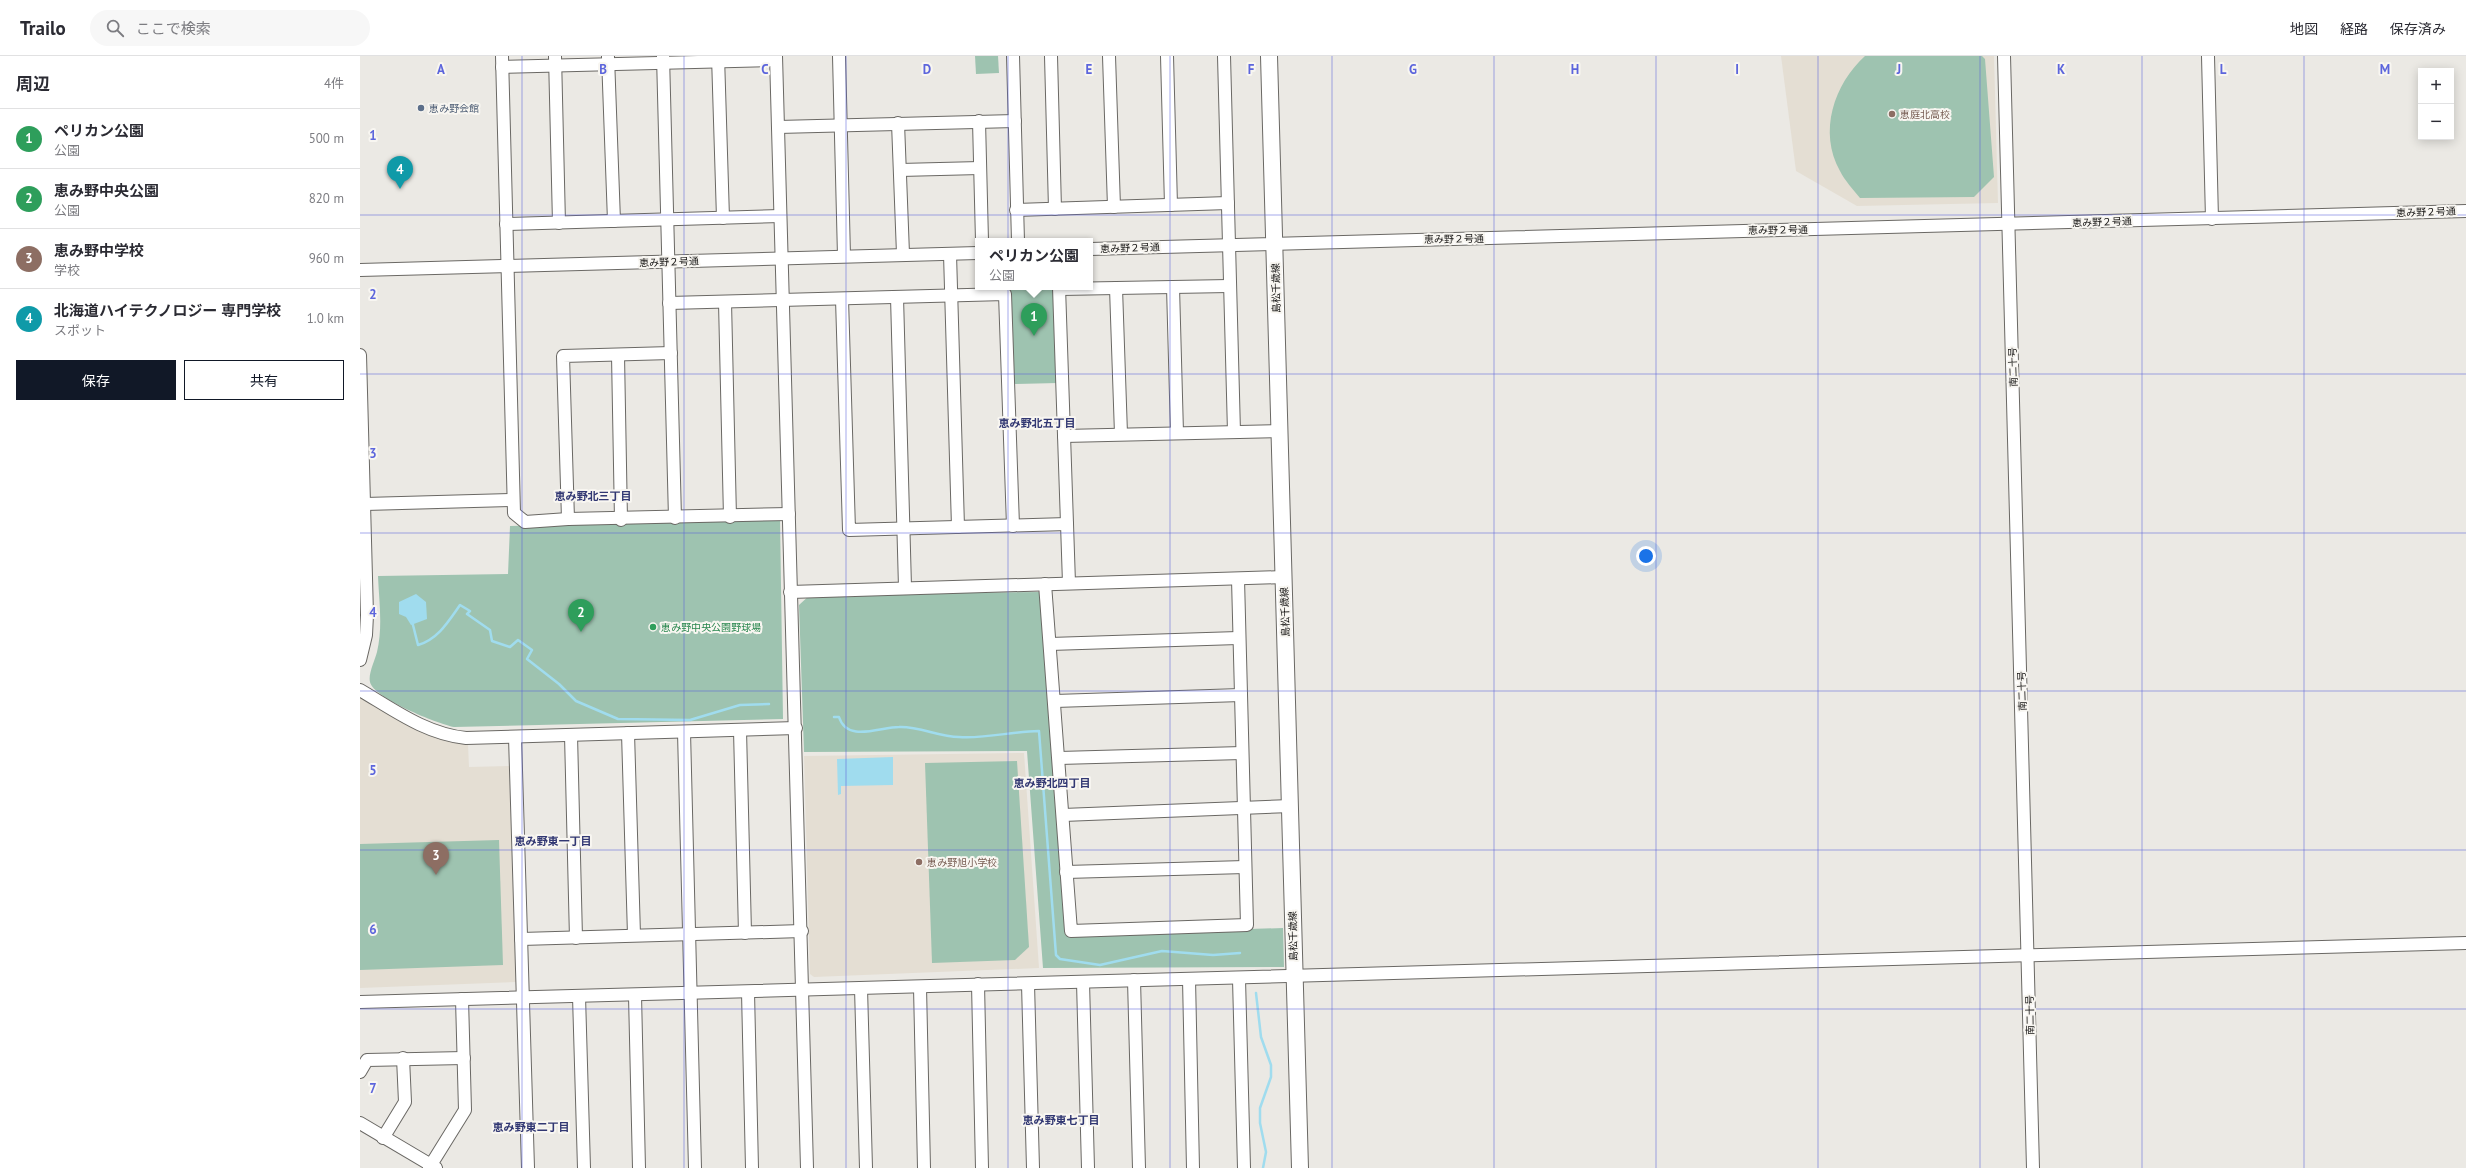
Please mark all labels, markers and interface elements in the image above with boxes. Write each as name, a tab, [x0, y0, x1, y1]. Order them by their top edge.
search box	[90, 10, 370, 46]
text: Trailo	[20, 16, 66, 40]
icon: search	[104, 17, 126, 39]
text: ここで検索	[136, 19, 211, 38]
text: 地図	[2290, 20, 2318, 38]
text: 経路	[2340, 20, 2368, 38]
text: 保存済み	[2390, 20, 2446, 38]
text: A	[437, 61, 445, 78]
text: B	[599, 61, 607, 78]
text: C	[761, 61, 769, 78]
text: D	[923, 61, 931, 78]
text: E	[1086, 61, 1093, 78]
text: F	[1248, 61, 1255, 78]
text: G	[1409, 61, 1417, 78]
text: H	[1571, 61, 1579, 78]
text: I	[1735, 61, 1739, 78]
text: J	[1896, 61, 1901, 78]
text: K	[2057, 61, 2065, 78]
text: L	[2220, 61, 2227, 78]
text: M	[2380, 61, 2390, 78]
map controls	[2418, 68, 2454, 140]
button: +	[2418, 68, 2454, 104]
text: 周辺	[16, 73, 50, 95]
text: 4件	[324, 75, 344, 92]
place label: 恵み野会館	[429, 102, 479, 115]
marker: 恵み野会館	[416, 103, 426, 113]
button: −	[2418, 104, 2454, 140]
place label: 恵庭北高校	[1900, 108, 1950, 121]
marker: 恵庭北高校	[1887, 109, 1897, 119]
text: ペリカン公園	[54, 121, 144, 140]
text: 1	[369, 127, 377, 144]
text: 1	[25, 130, 33, 147]
text: 500 m	[309, 130, 344, 147]
text: 公園	[54, 142, 80, 159]
pin: 4	[387, 156, 413, 189]
text: 恵み野中央公園	[54, 181, 159, 200]
text: 2	[25, 190, 33, 207]
text: 820 m	[309, 190, 344, 207]
text: 公園	[54, 202, 80, 219]
street label: 恵み野２号通	[2396, 204, 2456, 220]
street label: 恵み野２号通	[2072, 214, 2132, 230]
street label: 恵み野２号通	[1748, 223, 1808, 237]
street label: 恵み野２号通	[1424, 232, 1484, 246]
popup	[975, 238, 1093, 290]
street label: 恵み野２号通	[1100, 240, 1160, 256]
text: 恵み野中学校	[54, 241, 144, 260]
text: ペリカン公園	[989, 246, 1079, 265]
text: 3	[25, 250, 33, 267]
text: 960 m	[309, 250, 344, 267]
street label: 恵み野２号通	[639, 254, 699, 270]
text: 学校	[54, 262, 80, 279]
street label: 島松千歳線	[1269, 263, 1283, 313]
text: 公園	[989, 267, 1015, 284]
text: 2	[369, 286, 377, 303]
text: 北海道ハイテクノロジー 専門学校	[54, 301, 281, 320]
pin: 1	[1021, 303, 1047, 336]
text: 4	[25, 310, 33, 327]
text: 1.0 km	[307, 310, 344, 327]
text: スポット	[54, 322, 106, 339]
street label: 南二十号	[2006, 347, 2020, 387]
button: 保存	[16, 360, 176, 400]
button: 共有	[184, 360, 344, 400]
district label: 恵み野北五丁目	[999, 416, 1076, 430]
text: 3	[369, 445, 377, 462]
district label: 恵み野北三丁目	[555, 489, 632, 503]
your location	[1636, 546, 1656, 566]
street label: 島松千歳線	[1278, 587, 1292, 637]
pin: 2	[568, 599, 594, 632]
text: 4	[369, 604, 377, 621]
place label: 恵み野中央公園野球場	[661, 621, 761, 634]
marker: 恵み野中央公園野球場	[648, 622, 658, 632]
street label: 南二十号	[2015, 671, 2029, 711]
text: 5	[369, 762, 377, 779]
district label: 恵み野北四丁目	[1014, 776, 1091, 790]
district label: 恵み野東一丁目	[515, 834, 592, 848]
pin: 3	[423, 842, 449, 875]
place label: 恵み野旭小学校	[927, 856, 997, 869]
marker: 恵み野旭小学校	[914, 857, 924, 867]
street label: 島松千歳線	[1286, 911, 1300, 961]
text: 6	[369, 921, 377, 938]
street label: 南二十号	[2023, 995, 2037, 1035]
text: 7	[369, 1080, 377, 1097]
district label: 恵み野東七丁目	[1023, 1113, 1100, 1127]
district label: 恵み野東二丁目	[493, 1120, 570, 1134]

